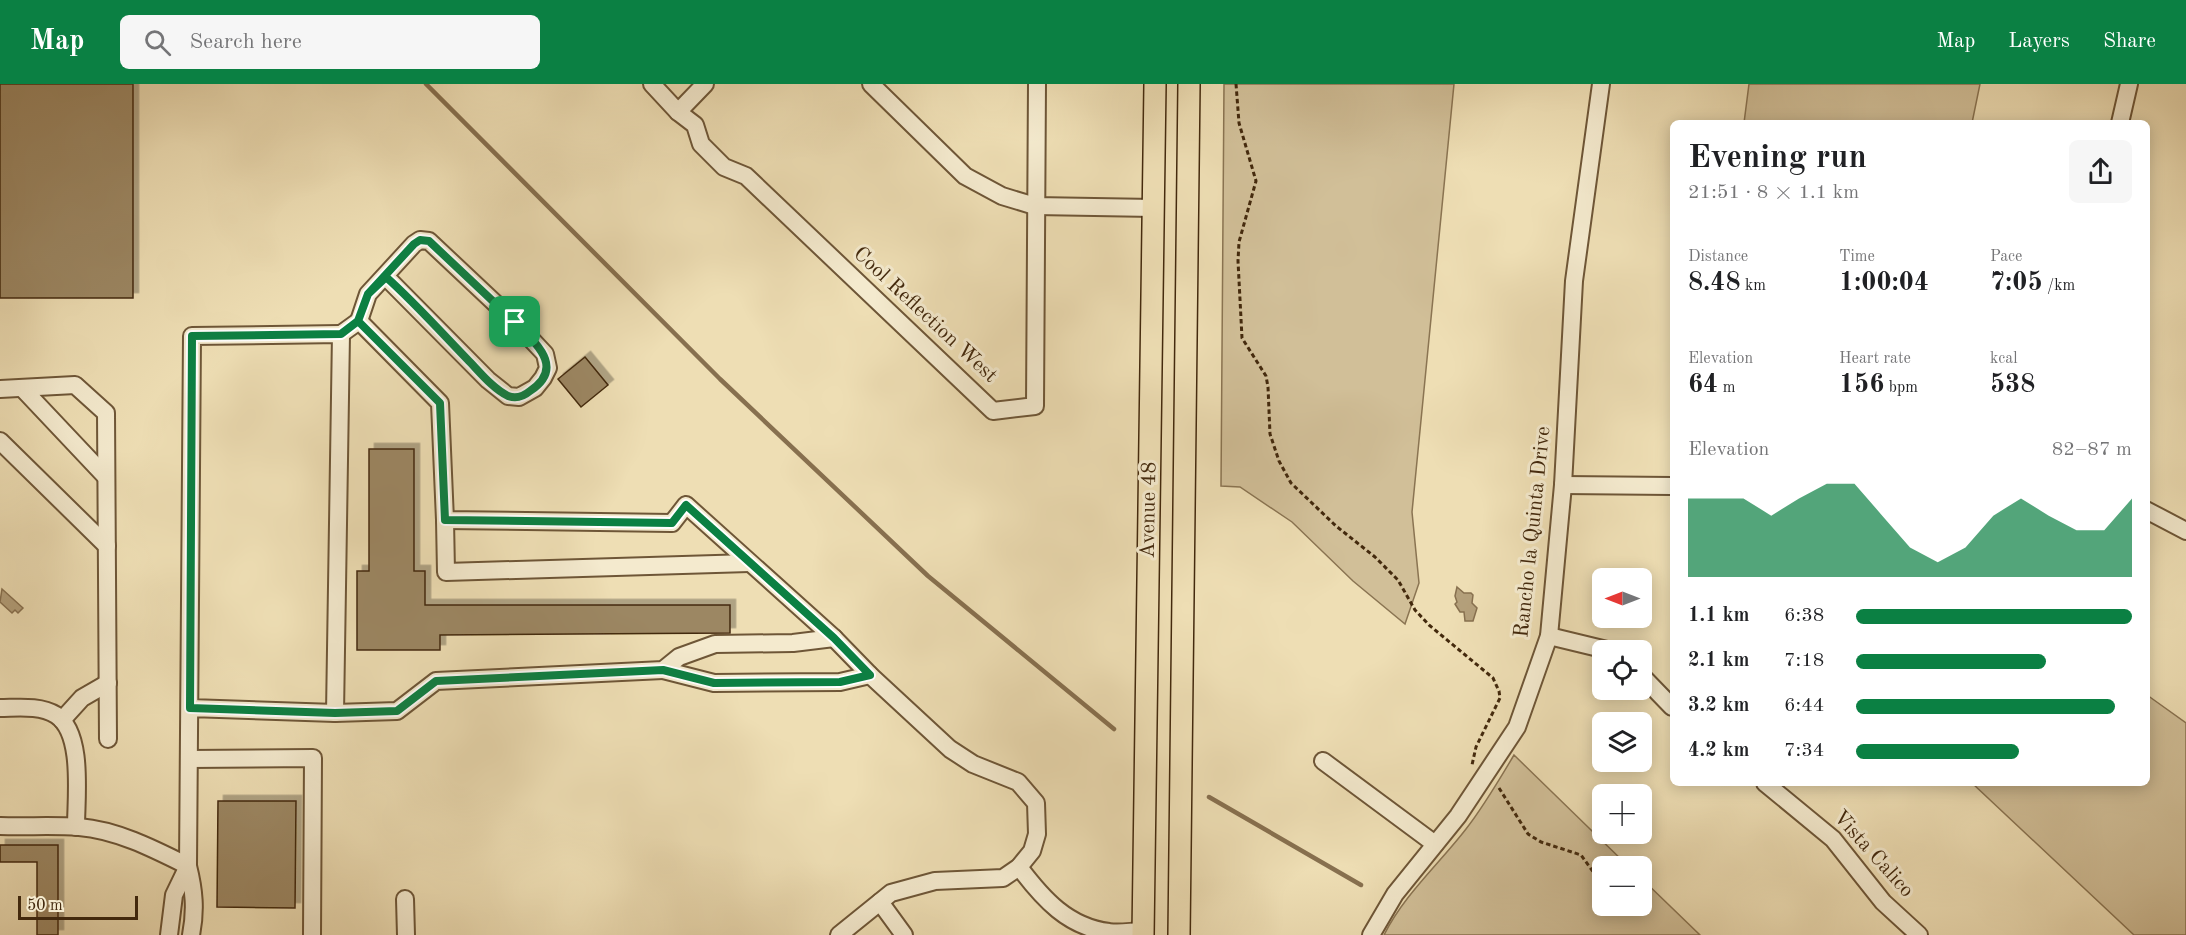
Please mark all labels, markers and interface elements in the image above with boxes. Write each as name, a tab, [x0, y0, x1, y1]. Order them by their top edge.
search box	[120, 15, 540, 69]
icon: search	[141, 26, 174, 59]
text: Map	[30, 28, 84, 56]
text: Search here	[189, 31, 302, 53]
text: Map	[1936, 31, 1975, 52]
text: Layers	[2008, 31, 2070, 52]
text: Share	[2103, 31, 2156, 52]
button: share	[2069, 140, 2132, 203]
text: Evening run	[1688, 142, 1867, 175]
text: 21:51 · 8 × 1.1 km	[1688, 183, 1859, 203]
street label: Cool Reflection West	[849, 243, 1001, 387]
text: Distance	[1688, 249, 1748, 265]
text: Time	[1839, 249, 1875, 265]
text: Pace	[1990, 249, 2022, 265]
text: 8.48	[1688, 270, 1741, 296]
text: 1:00:04	[1839, 270, 1929, 296]
text: 7:05	[1990, 270, 2043, 296]
text: km	[1741, 278, 1766, 294]
text: /km	[2043, 278, 2075, 294]
pin	[489, 296, 540, 347]
icon: arrive	[498, 305, 531, 338]
text: Elevation	[1688, 351, 1753, 367]
text: Heart rate	[1839, 351, 1911, 367]
text: kcal	[1990, 351, 2018, 367]
text: 64	[1688, 372, 1718, 398]
text: 156	[1839, 372, 1884, 398]
text: 538	[1990, 372, 2035, 398]
text: m	[1718, 380, 1735, 396]
text: bpm	[1884, 380, 1918, 396]
street label: Rancho la Quinta Drive	[1511, 425, 1555, 639]
text: Elevation	[1688, 440, 1769, 460]
text: 82–87 m	[2052, 440, 2132, 460]
street label: Avenue 48	[1138, 461, 1160, 559]
north arrow	[1592, 568, 1652, 628]
map controls	[1592, 568, 1652, 916]
text: 1.1 km	[1688, 606, 1750, 626]
text: 6:38	[1784, 606, 1824, 626]
button: locate	[1592, 640, 1652, 700]
text: 2.1 km	[1688, 651, 1750, 671]
text: 7:18	[1784, 651, 1824, 671]
text: 3.2 km	[1688, 696, 1750, 716]
text: 6:44	[1784, 696, 1824, 716]
button: layers	[1592, 712, 1652, 772]
text: 4.2 km	[1688, 741, 1750, 761]
text: 7:34	[1784, 741, 1824, 761]
button: +	[1592, 784, 1652, 844]
street label: Vista Calico	[1829, 806, 1917, 902]
button: −	[1592, 856, 1652, 916]
scale bar	[18, 893, 138, 920]
text: 50 m	[27, 898, 63, 914]

